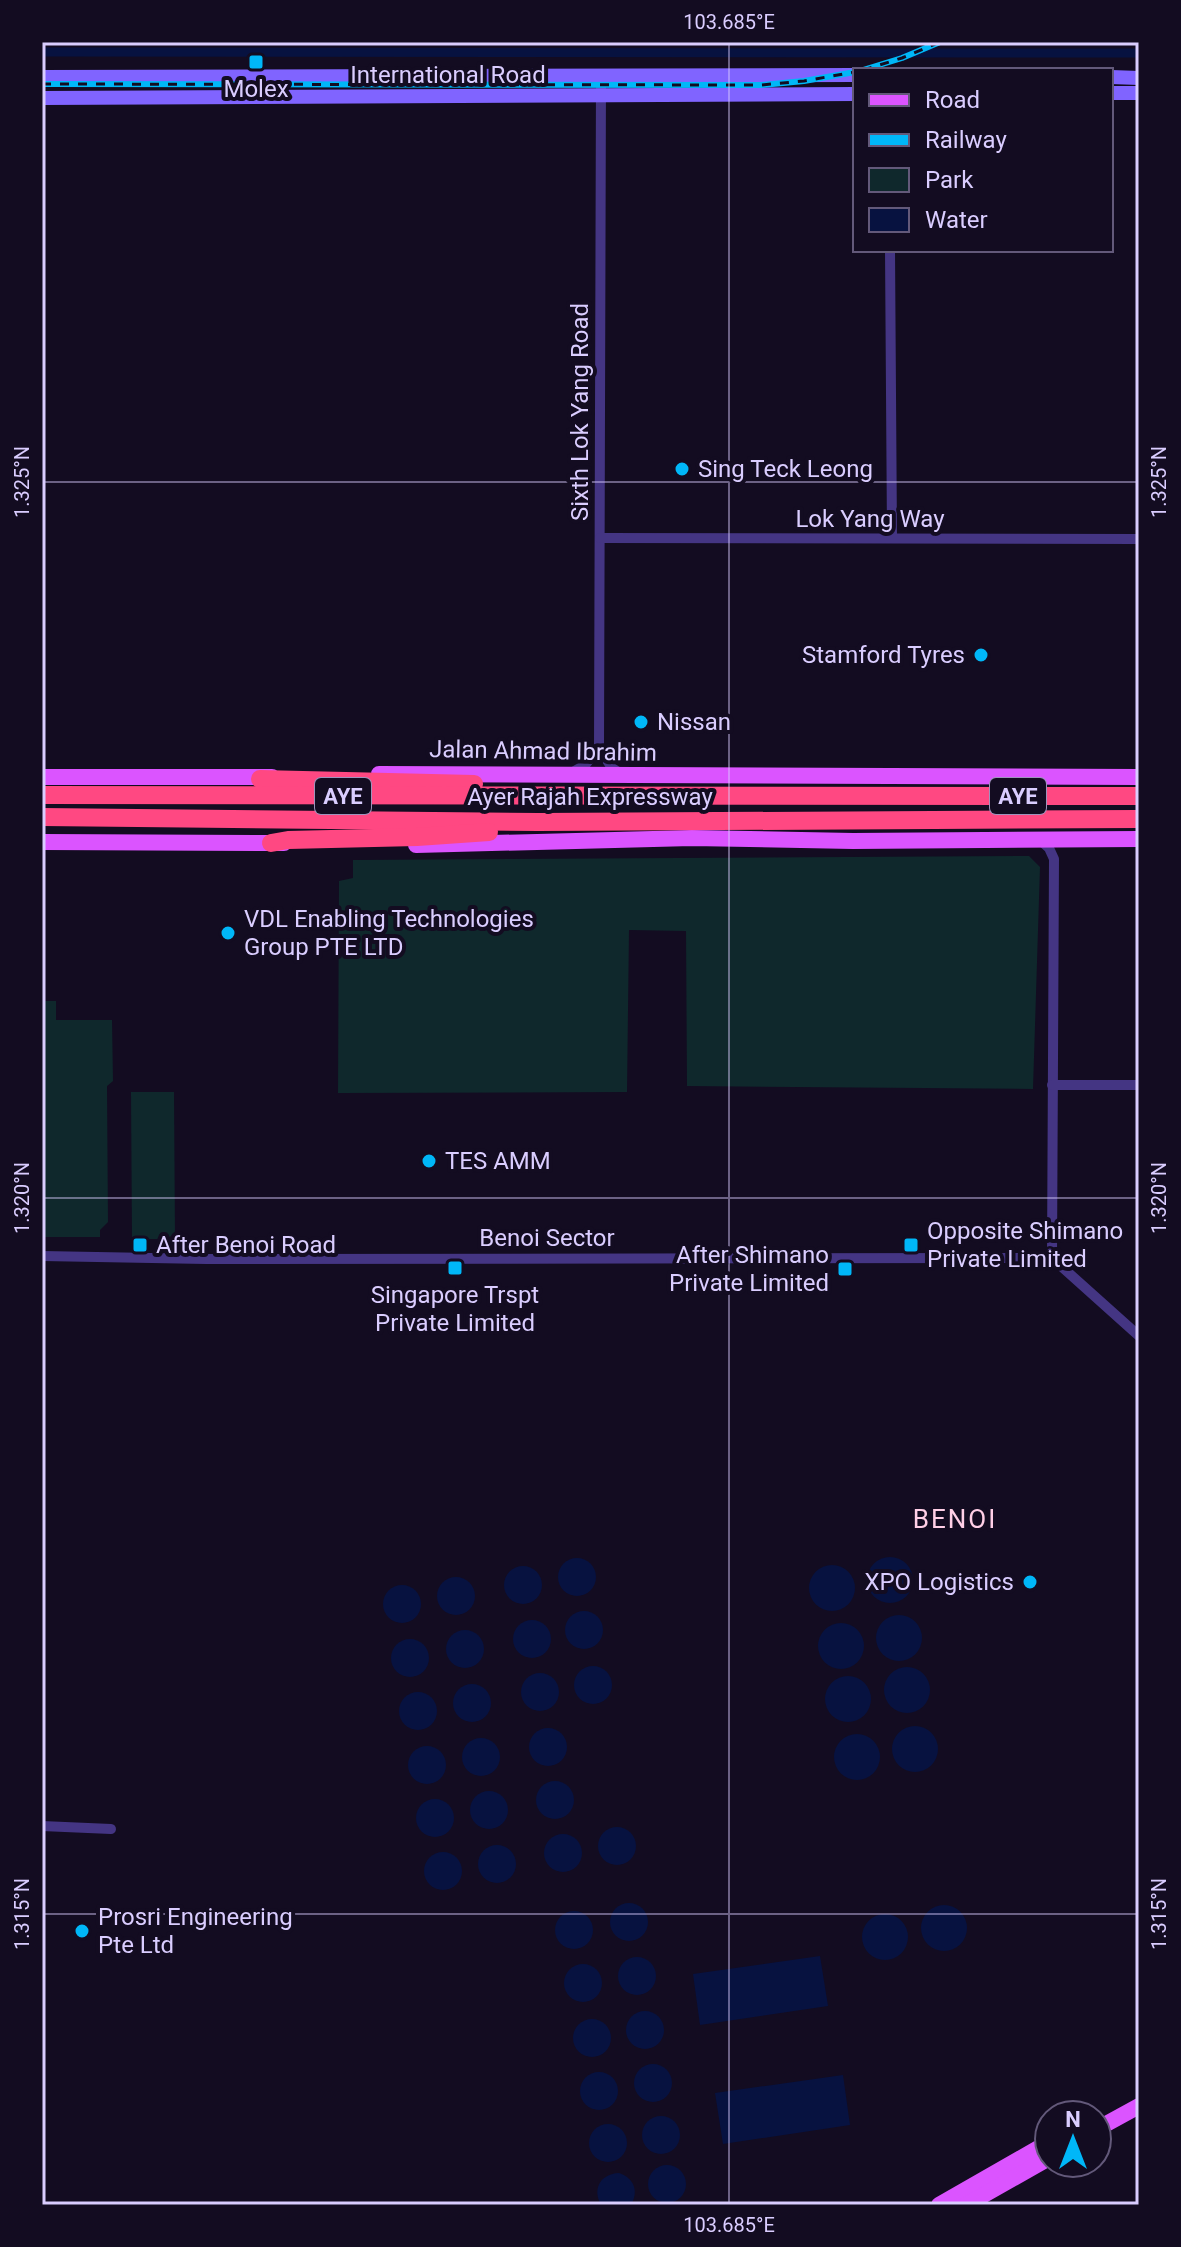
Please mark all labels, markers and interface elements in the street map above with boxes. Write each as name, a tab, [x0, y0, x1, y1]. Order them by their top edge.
text: 103.685°E	[683, 10, 775, 34]
marker: Molex	[247, 53, 265, 71]
street label: International Road	[350, 61, 546, 89]
legend	[853, 68, 1113, 252]
place label: Molex	[223, 75, 289, 103]
text: Road	[925, 86, 980, 114]
text: Railway	[925, 126, 1007, 154]
text: Park	[925, 166, 974, 194]
text: Water	[925, 206, 988, 234]
street label: Sixth Lok Yang Road	[566, 303, 594, 521]
text: 1.325°N	[10, 446, 34, 518]
text: 1.325°N	[1147, 446, 1171, 518]
place label: Sing Teck Leong	[698, 455, 873, 483]
marker: Sing Teck Leong	[673, 460, 691, 478]
street label: Lok Yang Way	[795, 505, 945, 533]
place label: Stamford Tyres	[802, 641, 965, 669]
marker: Stamford Tyres	[972, 646, 990, 664]
place label: Nissan	[657, 708, 731, 736]
marker: Nissan	[632, 713, 650, 731]
street label: Jalan Ahmad Ibrahim	[429, 735, 657, 767]
road number: AYE	[315, 778, 371, 814]
road number: AYE	[990, 778, 1046, 814]
street label: Ayer Rajah Expressway	[467, 783, 713, 811]
place label: VDL Enabling Technologies Group PTE LTD	[244, 905, 534, 961]
marker: VDL Enabling Technologies Group PTE LTD	[219, 924, 237, 942]
place label: TES AMM	[445, 1147, 551, 1175]
marker: TES AMM	[420, 1152, 438, 1170]
text: 1.320°N	[10, 1162, 34, 1234]
text: 1.320°N	[1147, 1162, 1171, 1234]
place label: Opposite Shimano Private Limited	[927, 1217, 1123, 1273]
street label: Benoi Sector	[479, 1224, 615, 1252]
place label: After Benoi Road	[156, 1231, 336, 1259]
marker: After Benoi Road	[131, 1236, 149, 1254]
marker: Opposite Shimano Private Limited	[902, 1236, 920, 1254]
place label: After Shimano Private Limited	[669, 1241, 829, 1297]
marker: Singapore Trspt Private Limited	[446, 1259, 464, 1277]
marker: After Shimano Private Limited	[836, 1260, 854, 1278]
place label: Singapore Trspt Private Limited	[371, 1281, 539, 1337]
district label: BENOI	[913, 1504, 997, 1534]
place label: XPO Logistics	[864, 1568, 1014, 1596]
marker: XPO Logistics	[1021, 1573, 1039, 1591]
text: 1.315°N	[10, 1878, 34, 1950]
text: 1.315°N	[1147, 1878, 1171, 1950]
place label: Prosri Engineering Pte Ltd	[98, 1903, 293, 1959]
marker: Prosri Engineering Pte Ltd	[73, 1922, 91, 1940]
north arrow	[1033, 2099, 1113, 2179]
text: N	[1065, 2107, 1081, 2132]
text: 103.685°E	[683, 2213, 775, 2237]

